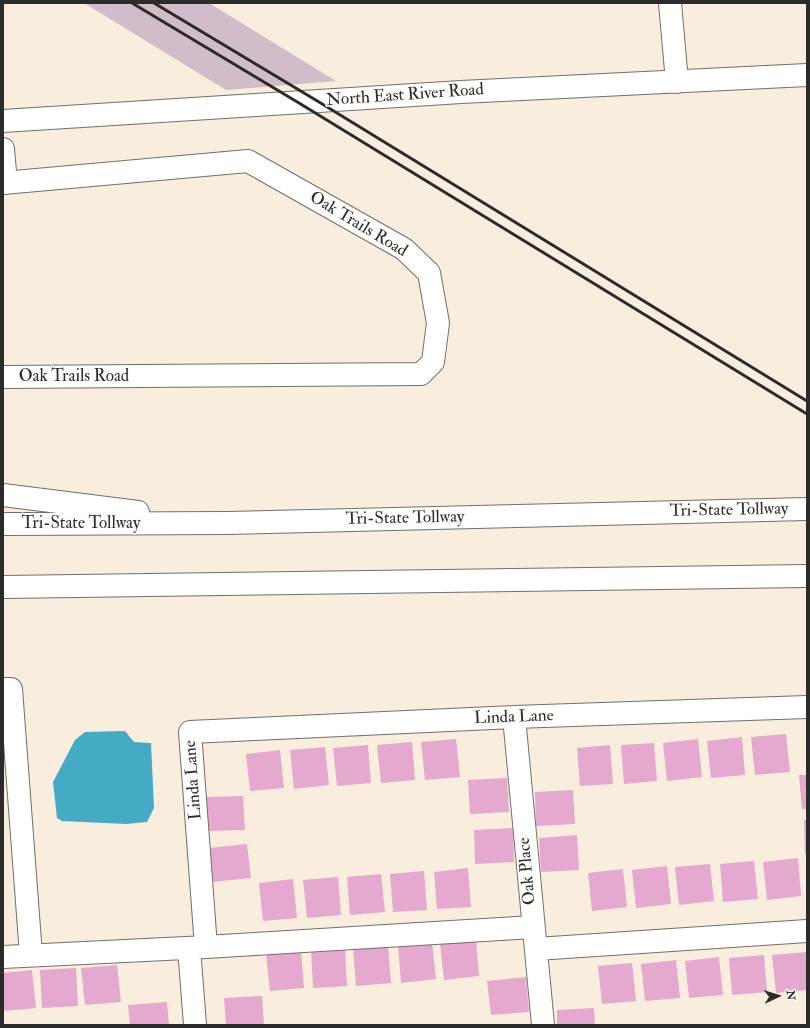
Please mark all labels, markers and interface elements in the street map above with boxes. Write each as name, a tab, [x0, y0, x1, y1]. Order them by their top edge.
street label: North East River Road	[326, 80, 484, 112]
street label: Oak Trails Road	[305, 188, 411, 262]
street label: Oak Trails Road	[19, 367, 129, 387]
street label: Tri-State Tollway	[669, 500, 789, 522]
street label: Tri-State Tollway	[345, 508, 465, 530]
street label: Tri-State Tollway	[22, 514, 140, 534]
street label: Linda Lane	[474, 706, 554, 730]
street label: Linda Lane	[181, 740, 207, 820]
street label: Oak Place	[515, 836, 541, 906]
north arrow	[758, 976, 798, 1016]
text: N	[784, 990, 797, 1000]

